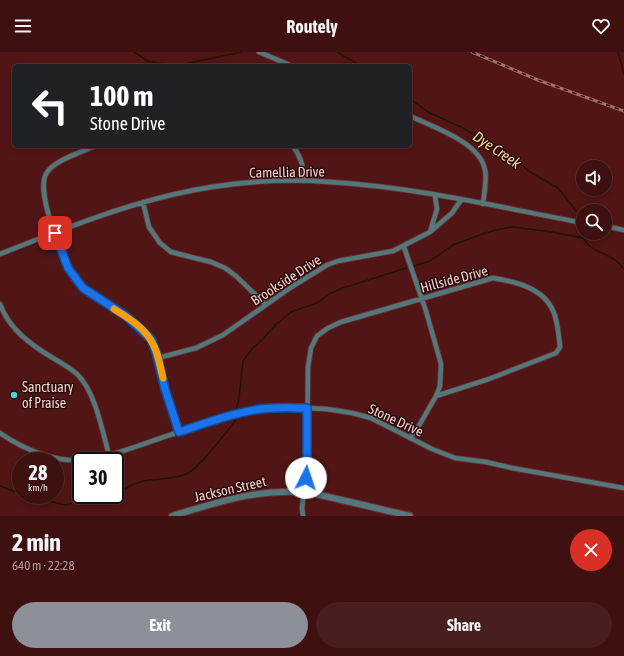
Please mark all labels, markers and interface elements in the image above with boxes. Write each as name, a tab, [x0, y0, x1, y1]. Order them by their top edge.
icon: menu	[12, 15, 34, 37]
icon: heart	[590, 15, 612, 37]
text: Routely	[286, 16, 338, 37]
icon: left	[24, 80, 76, 132]
text: 100 m	[90, 80, 153, 112]
text: Stone Drive	[90, 113, 165, 134]
water label: Dye Creek	[470, 127, 525, 172]
map controls	[576, 160, 612, 240]
button: sound	[576, 160, 612, 196]
street label: Camellia Drive	[249, 163, 325, 181]
button: search	[576, 204, 612, 240]
pin	[38, 216, 72, 250]
icon: arrive	[44, 222, 66, 244]
street label: Brookside Drive	[248, 251, 324, 309]
street label: Hillside Drive	[419, 262, 489, 296]
place label: Sanctuary of Praise	[22, 379, 74, 411]
marker: Sanctuary of Praise	[9, 390, 19, 400]
street label: Stone Drive	[366, 400, 426, 440]
speed limit sign: 30	[72, 452, 124, 504]
position arrow	[285, 457, 327, 499]
text: 28	[29, 461, 47, 484]
street label: Jackson Street	[192, 473, 268, 505]
text: km/h	[28, 482, 48, 493]
text: 2 min	[12, 529, 61, 556]
button: close	[570, 529, 612, 571]
text: 640 m · 22:28	[12, 558, 75, 573]
button: Exit	[12, 602, 308, 648]
button: Share	[316, 602, 612, 648]

